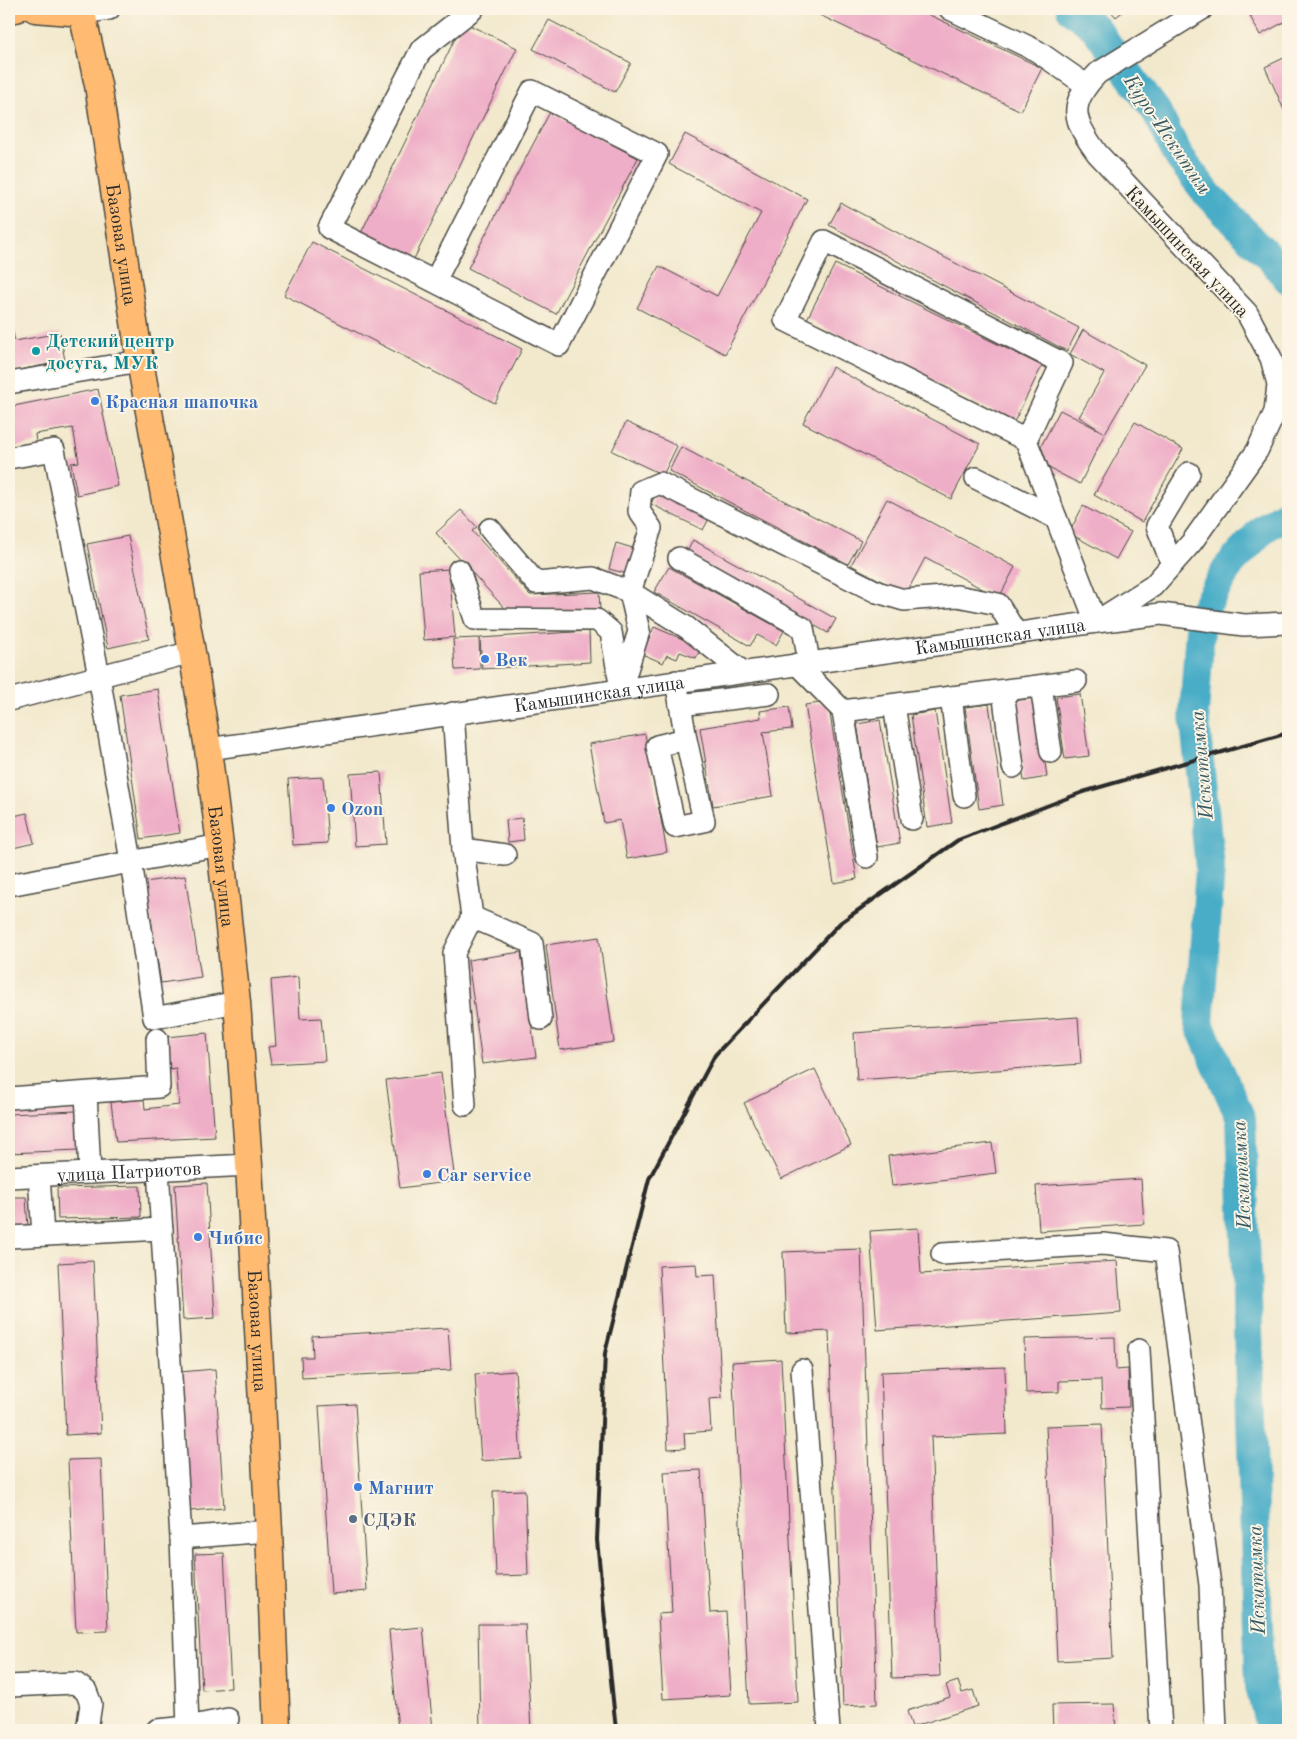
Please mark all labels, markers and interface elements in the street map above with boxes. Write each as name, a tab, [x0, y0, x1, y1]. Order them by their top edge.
water label: Куро-Искитим	[1118, 71, 1214, 199]
street label: Базовая улица	[101, 182, 138, 307]
street label: Камышинская улица	[1121, 183, 1252, 322]
place label: Детский центр досуга, МУК	[46, 333, 175, 374]
marker: Детский центр досуга, МУК	[30, 345, 42, 357]
place label: Красная шапочка	[105, 394, 259, 413]
marker: Красная шапочка	[89, 395, 101, 407]
street label: Камышинская улица	[914, 617, 1087, 660]
place label: Век	[495, 652, 527, 671]
marker: Век	[479, 653, 491, 665]
street label: Камышинская улица	[513, 674, 686, 717]
water label: Искитимка	[1188, 709, 1218, 821]
place label: Ozon	[341, 801, 383, 820]
marker: Ozon	[325, 802, 337, 814]
street label: Базовая улица	[203, 804, 236, 929]
water label: Искитимка	[1230, 1119, 1256, 1231]
street label: улица Патриотов	[56, 1160, 202, 1187]
place label: Car service	[437, 1167, 532, 1186]
marker: Car service	[421, 1168, 433, 1180]
place label: Чибис	[208, 1230, 263, 1249]
marker: Чибис	[192, 1231, 204, 1243]
street label: Базовая улица	[243, 1269, 268, 1393]
place label: Магнит	[368, 1480, 434, 1499]
marker: Магнит	[352, 1481, 364, 1493]
place label: СДЭК	[363, 1512, 416, 1531]
marker: СДЭК	[347, 1513, 359, 1525]
water label: Искитимка	[1246, 1525, 1270, 1636]

